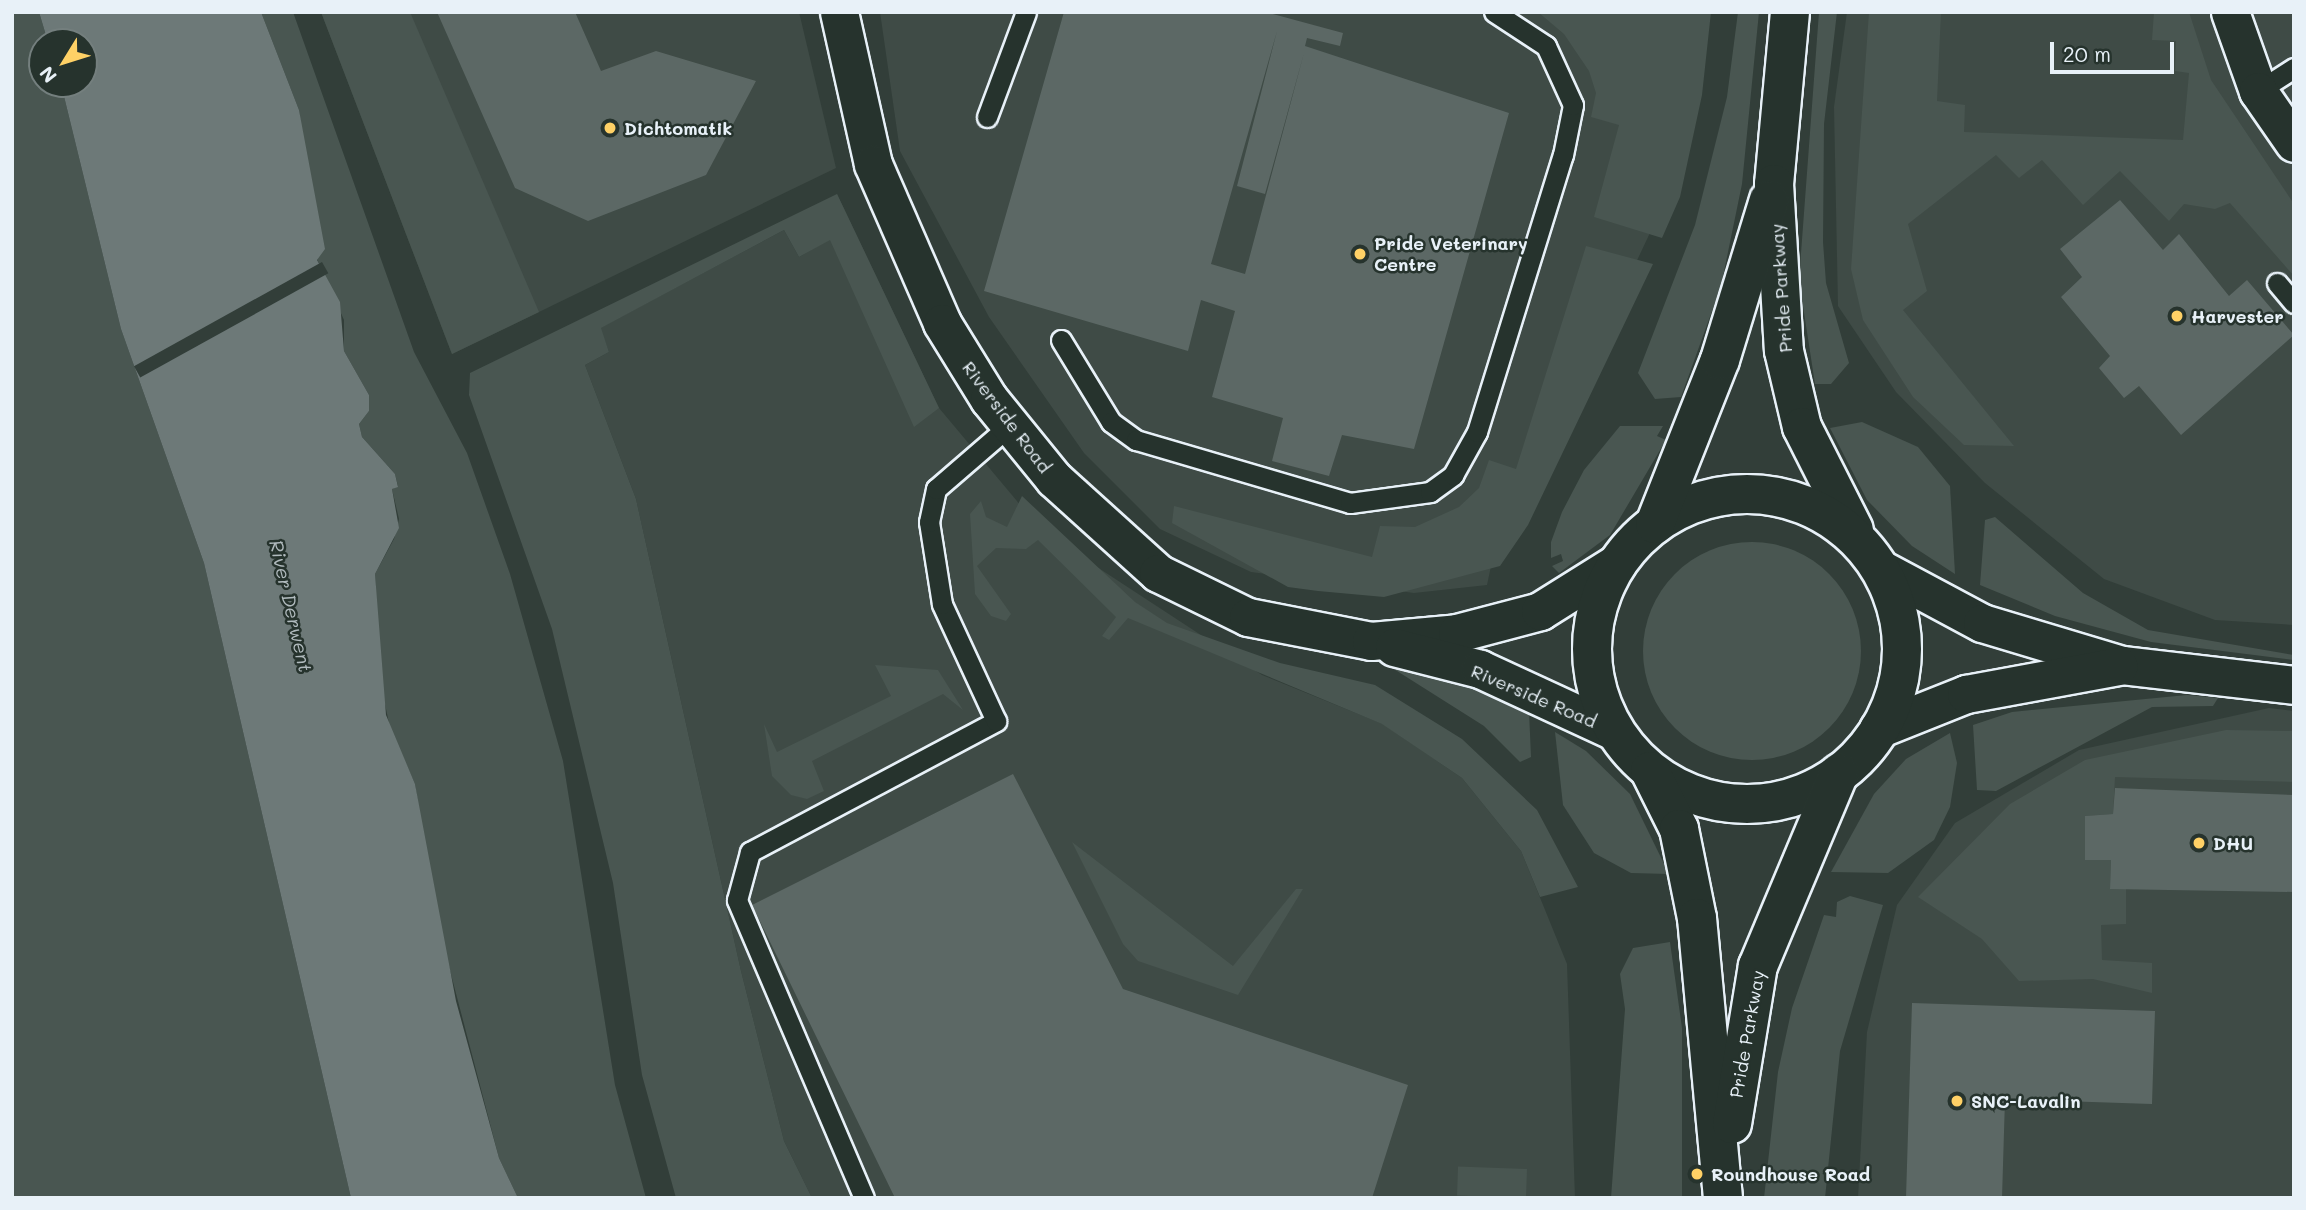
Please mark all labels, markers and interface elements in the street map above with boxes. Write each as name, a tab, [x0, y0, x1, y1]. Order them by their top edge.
north arrow	[28, 28, 98, 98]
scale bar	[2054, 28, 2178, 72]
text: 20 m	[2063, 40, 2111, 67]
text: N	[33, 62, 62, 88]
place label: Dichtomatik	[624, 117, 732, 139]
marker: Dichtomatik	[602, 120, 618, 136]
street label: Pride Parkway	[1766, 223, 1796, 353]
place label: Pride Veterinary Centre	[1374, 233, 1528, 276]
marker: Pride Veterinary Centre	[1352, 246, 1368, 262]
place label: Harvester	[2191, 305, 2284, 327]
marker: Harvester	[2169, 308, 2185, 324]
street label: Riverside Road	[958, 357, 1056, 477]
water label: River Derwent	[265, 538, 317, 674]
street label: Riverside Road	[1468, 660, 1600, 732]
place label: DHU	[2213, 832, 2253, 854]
marker: DHU	[2191, 835, 2207, 851]
street label: Pride Parkway	[1725, 968, 1769, 1100]
place label: SNC-Lavalin	[1971, 1090, 2080, 1112]
marker: SNC-Lavalin	[1949, 1093, 1965, 1109]
place label: Roundhouse Road	[1711, 1163, 1870, 1185]
marker: Roundhouse Road	[1689, 1166, 1705, 1182]

